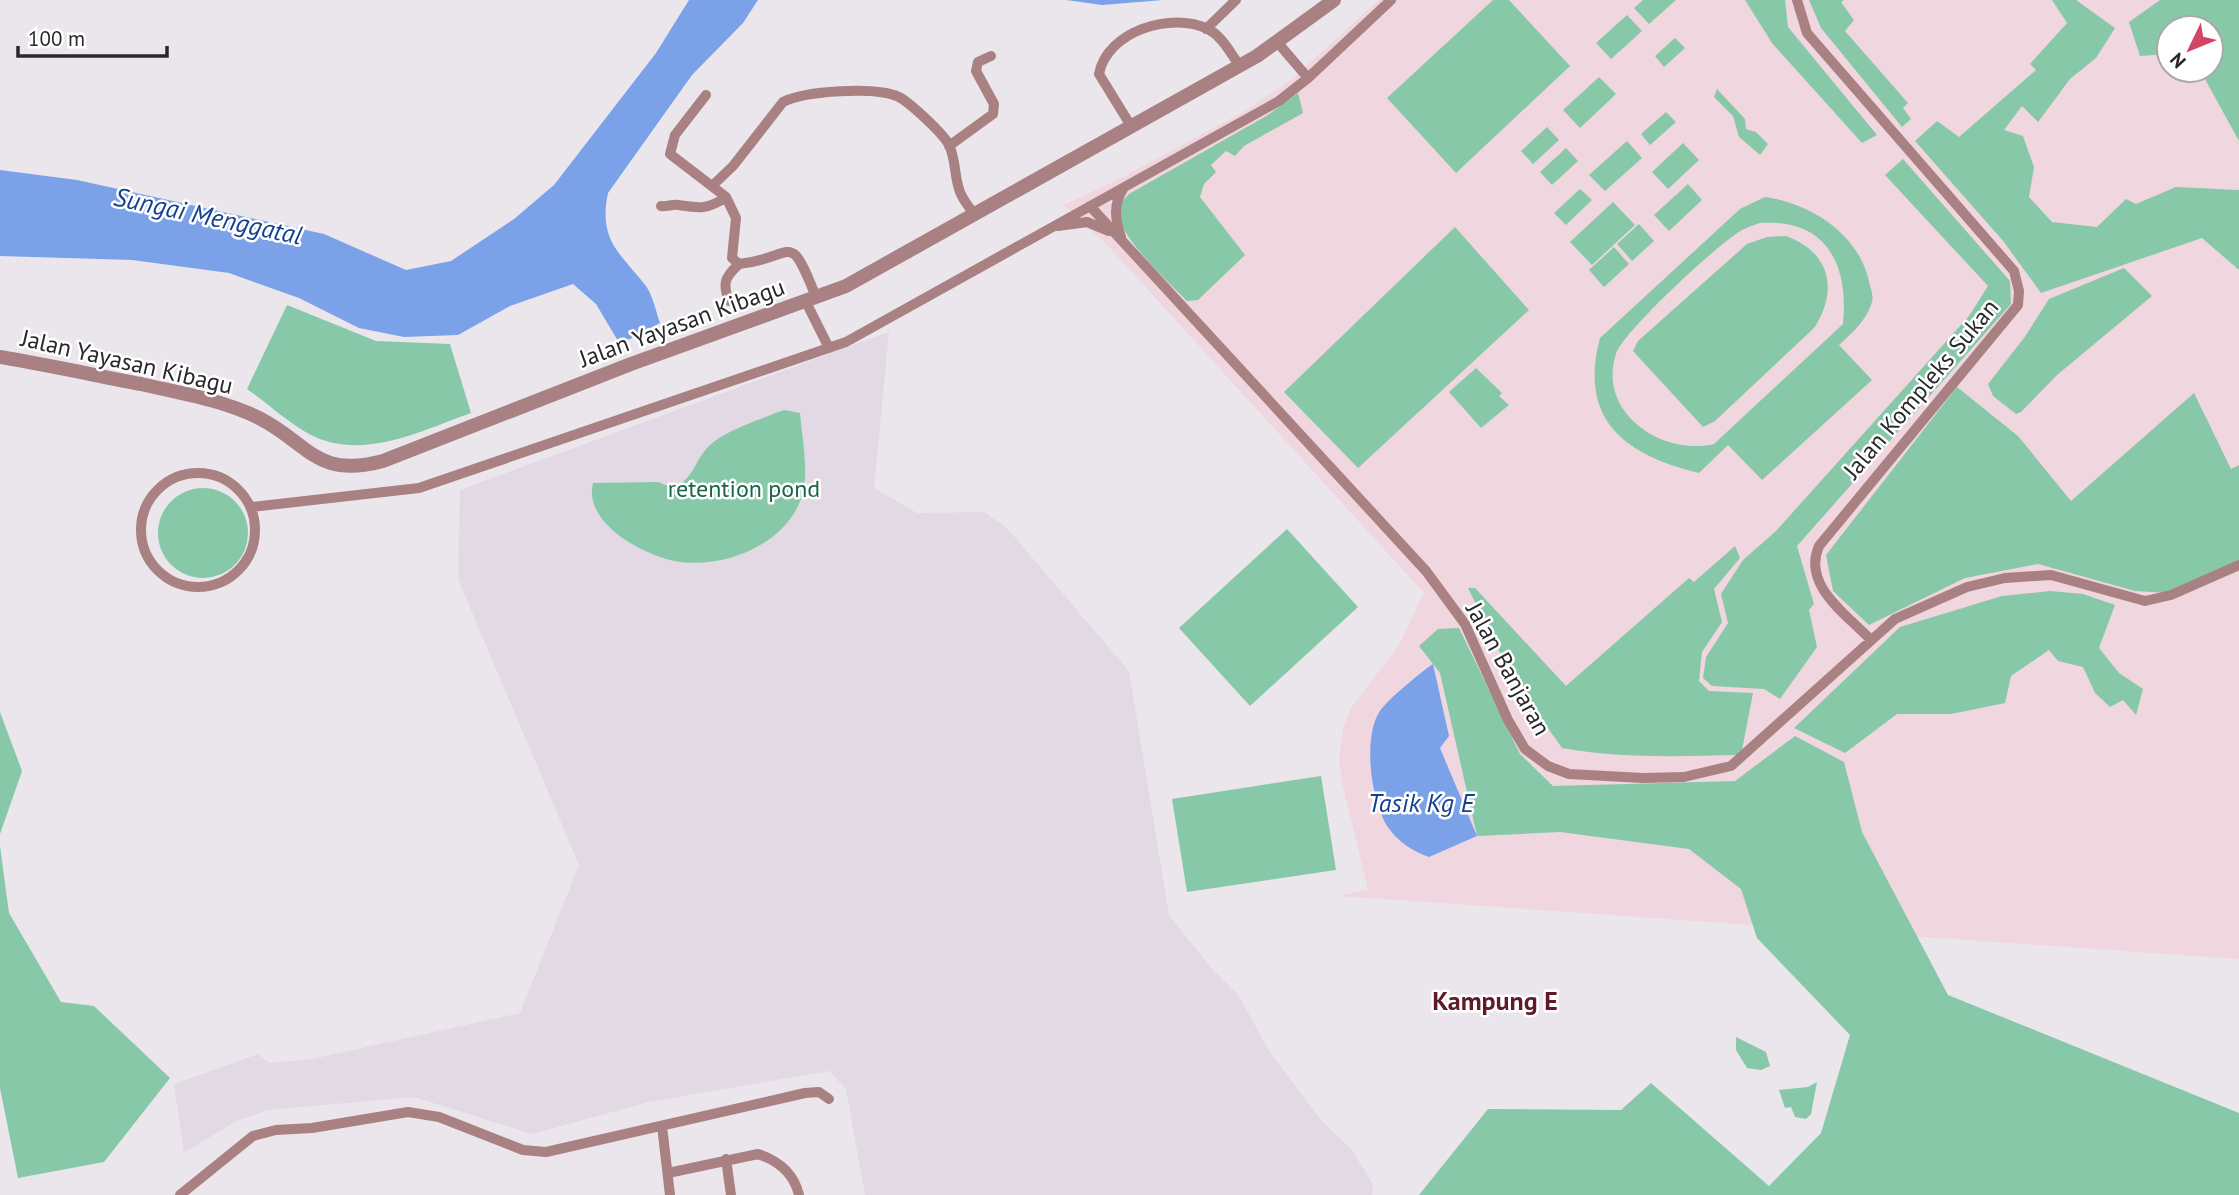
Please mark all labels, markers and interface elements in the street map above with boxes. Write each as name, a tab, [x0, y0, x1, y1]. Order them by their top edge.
scale bar	[18, 14, 166, 58]
north arrow	[2155, 14, 2225, 84]
text: 100 m	[28, 25, 85, 52]
text: N	[2165, 48, 2191, 73]
water label: Sungai Menggatal	[111, 179, 305, 252]
street label: Jalan Yayasan Kibagu	[574, 271, 789, 374]
street label: Jalan Kompleks Sukan	[1836, 292, 2005, 486]
street label: Jalan Yayasan Kibagu	[17, 322, 236, 401]
park label: retention pond	[668, 473, 820, 504]
street label: Jalan Banjaran	[1459, 596, 1558, 741]
water label: Tasik Kg E	[1368, 786, 1476, 819]
district label: Kampung E	[1432, 984, 1558, 1017]

